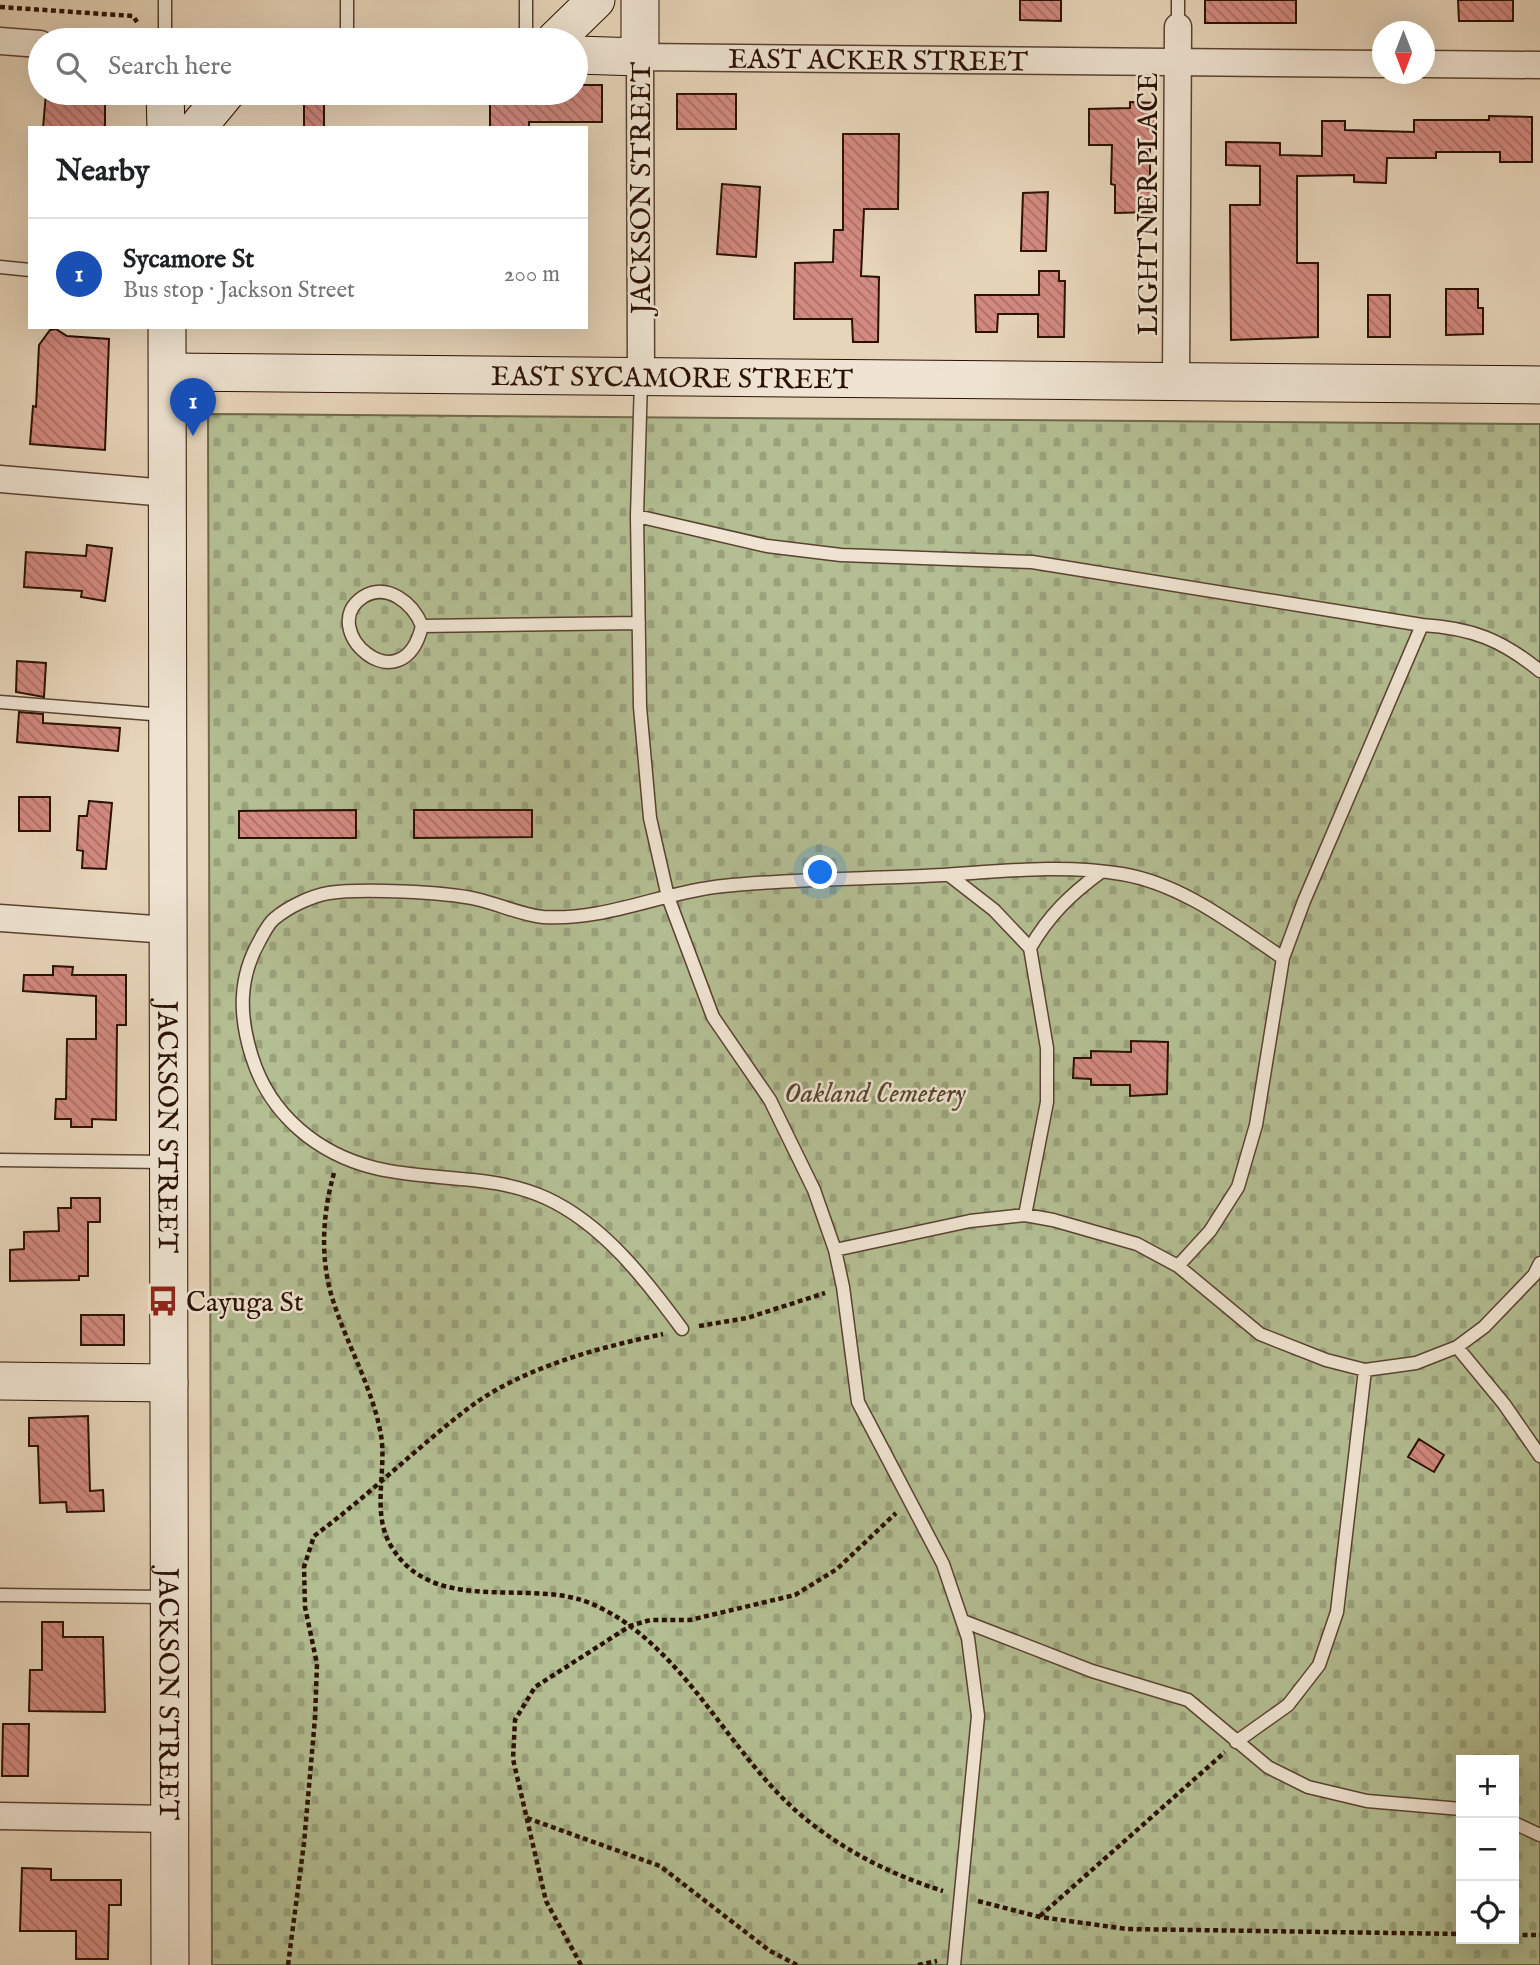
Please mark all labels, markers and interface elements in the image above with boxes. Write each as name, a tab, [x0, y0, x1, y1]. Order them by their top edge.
north arrow	[1372, 21, 1435, 84]
search box	[28, 28, 588, 105]
street label: EAST ACKER STREET	[728, 43, 1029, 81]
icon: search	[52, 48, 90, 86]
text: Search here	[108, 50, 232, 83]
street label: JACKSON STREET	[625, 61, 660, 317]
street label: LIGHTNER PLACE	[1132, 72, 1167, 336]
text: Nearby	[56, 153, 149, 191]
text: Sycamore St	[123, 243, 254, 276]
text: 1	[75, 260, 83, 289]
text: 200 m	[504, 260, 560, 289]
text: Bus stop · Jackson Street	[123, 276, 355, 305]
street label: EAST SYCAMORE STREET	[491, 360, 854, 398]
pin: 1	[170, 378, 216, 436]
your location	[803, 855, 837, 889]
street label: JACKSON STREET	[148, 998, 184, 1254]
park label: Oakland Cemetery	[784, 1077, 966, 1112]
bus stop icon: Cayuga St	[146, 1284, 180, 1318]
place label: Cayuga St	[186, 1286, 304, 1321]
street label: JACKSON STREET	[149, 1565, 185, 1821]
map controls	[1456, 1755, 1519, 1944]
button: +	[1456, 1755, 1519, 1818]
button: −	[1456, 1818, 1519, 1881]
button: locate	[1456, 1881, 1519, 1944]

